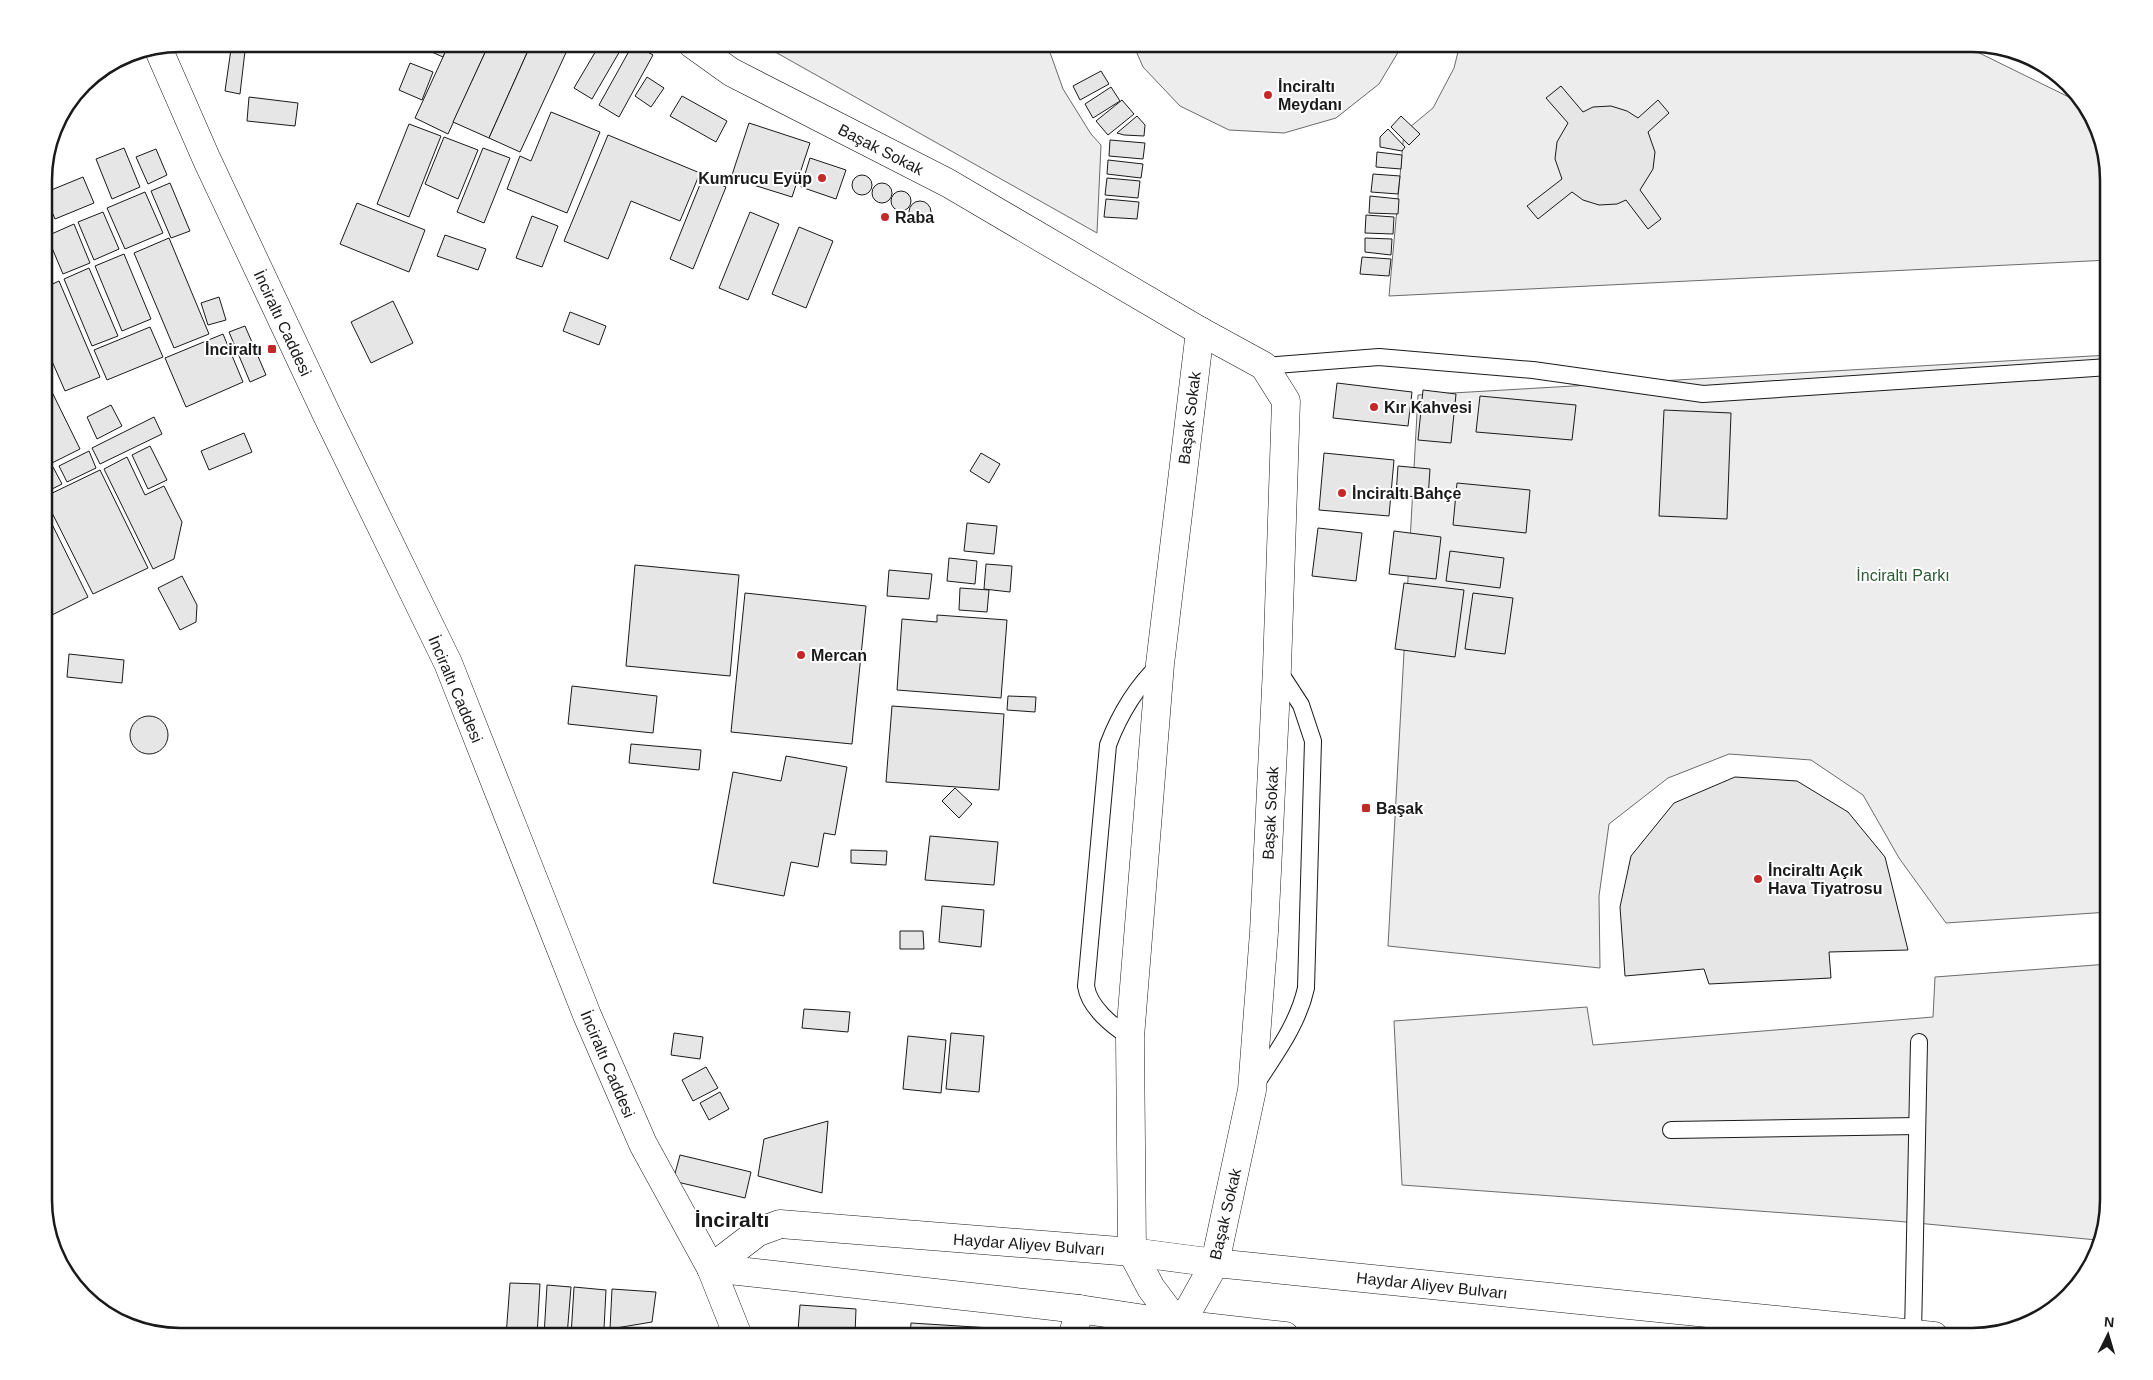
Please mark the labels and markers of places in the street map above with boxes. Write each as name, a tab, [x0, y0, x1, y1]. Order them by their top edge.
place label: İnciraltı Meydanı	[1278, 78, 1342, 113]
marker: İnciraltı Meydanı	[1262, 89, 1274, 101]
place label: Kumrucu Eyüp	[698, 170, 812, 187]
marker: Kumrucu Eyüp	[816, 172, 828, 184]
place label: Raba	[895, 209, 934, 226]
marker: Raba	[879, 211, 891, 223]
place label: İnciraltı	[205, 341, 262, 358]
marker: İnciraltı	[266, 343, 278, 355]
place label: Kır Kahvesi	[1384, 399, 1472, 416]
marker: Kır Kahvesi	[1368, 401, 1380, 413]
place label: İnciraltı Bahçe	[1352, 485, 1461, 502]
marker: İnciraltı Bahçe	[1336, 487, 1348, 499]
place label: Mercan	[811, 647, 867, 664]
marker: Mercan	[795, 649, 807, 661]
place label: Başak	[1376, 800, 1423, 817]
marker: Başak	[1360, 802, 1372, 814]
place label: İnciraltı Açık Hava Tiyatrosu	[1768, 862, 1882, 897]
marker: İnciraltı Açık Hava Tiyatrosu	[1752, 873, 1764, 885]

